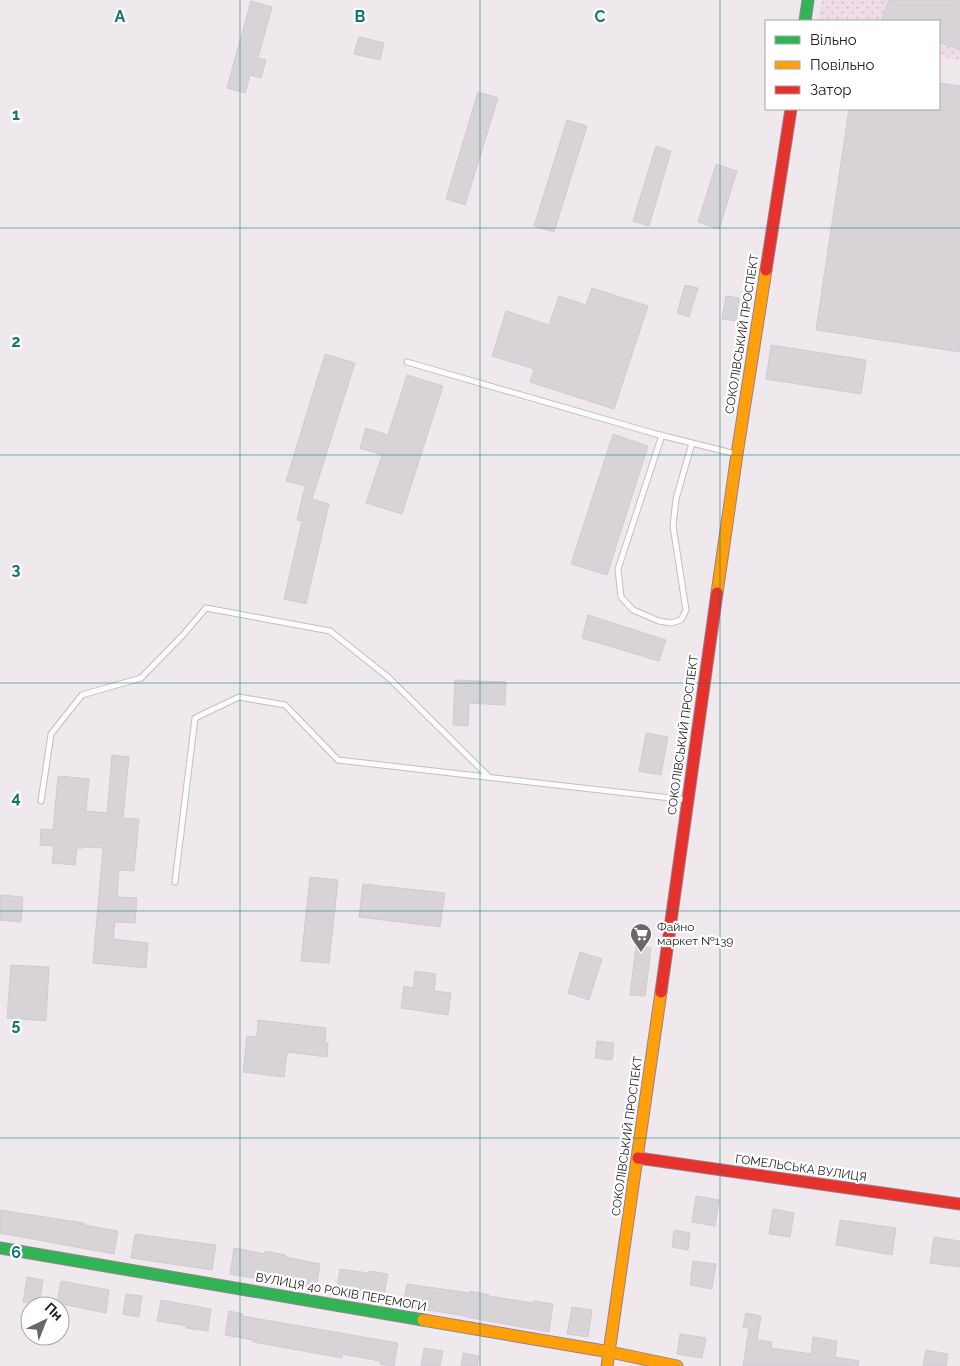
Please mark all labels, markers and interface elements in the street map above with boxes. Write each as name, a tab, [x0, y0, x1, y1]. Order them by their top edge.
text: A	[115, 7, 126, 26]
text: B	[355, 7, 366, 26]
text: C	[595, 7, 606, 26]
legend	[765, 20, 940, 110]
text: Вільно	[810, 31, 857, 49]
text: Повільно	[810, 56, 875, 74]
text: Затор	[810, 81, 852, 99]
text: 1	[12, 105, 20, 124]
street label: СОКОЛІВСЬКИЙ ПРОСПЕКТ	[722, 252, 762, 415]
text: 2	[11, 332, 21, 351]
text: 3	[12, 560, 21, 579]
street label: СОКОЛІВСЬКИЙ ПРОСПЕКТ	[665, 653, 701, 816]
text: 4	[11, 788, 21, 807]
place label: Файно маркет №139	[657, 920, 733, 948]
supermarket icon: Файно маркет №139	[629, 922, 653, 953]
text: 5	[12, 1015, 21, 1034]
street label: СОКОЛІВСЬКИЙ ПРОСПЕКТ	[609, 1054, 645, 1217]
street label: ГОМЕЛЬСЬКА ВУЛИЦЯ	[734, 1152, 868, 1184]
text: 6	[11, 1243, 21, 1262]
street label: ВУЛИЦЯ 40 РОКІВ ПЕРЕМОГИ	[254, 1270, 428, 1314]
north arrow	[20, 1296, 70, 1346]
text: Пн	[42, 1299, 66, 1324]

